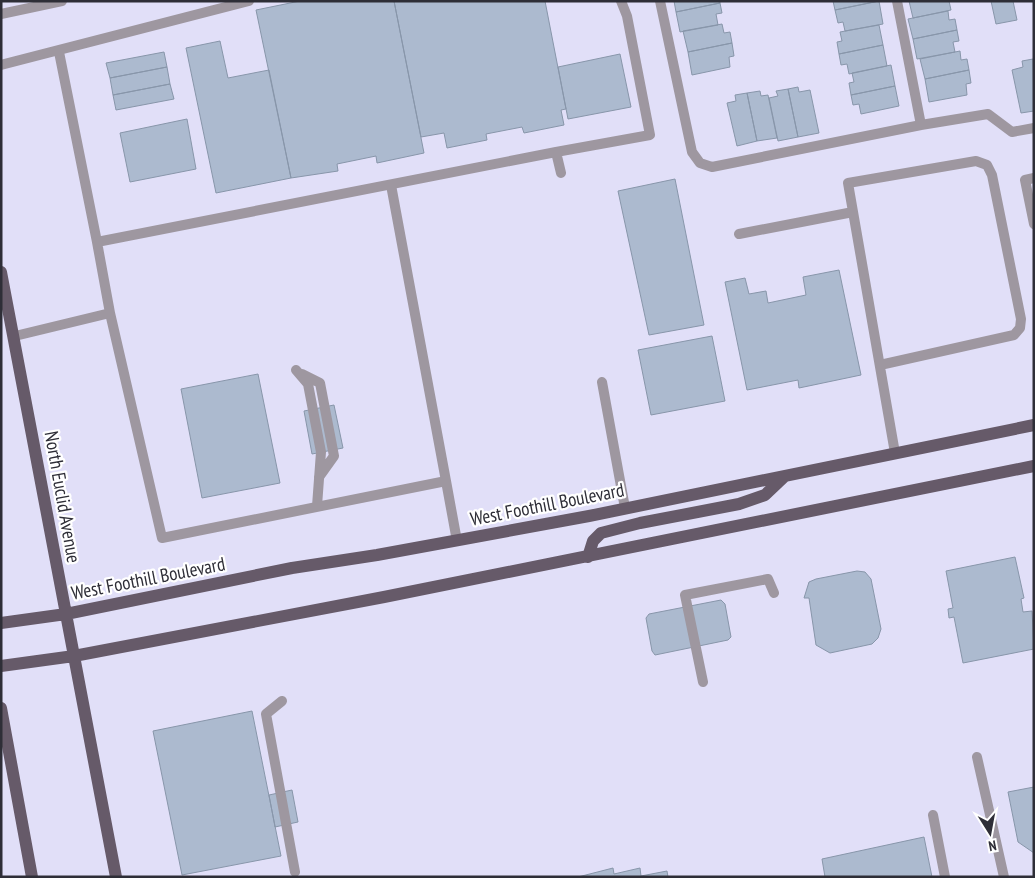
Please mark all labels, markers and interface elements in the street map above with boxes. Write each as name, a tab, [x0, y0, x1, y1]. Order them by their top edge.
street label: North Euclid Avenue	[40, 429, 86, 565]
street label: West Foothill Boulevard	[468, 477, 626, 531]
street label: West Foothill Boulevard	[69, 551, 227, 605]
north arrow	[965, 808, 1015, 858]
text: N	[987, 836, 998, 855]

